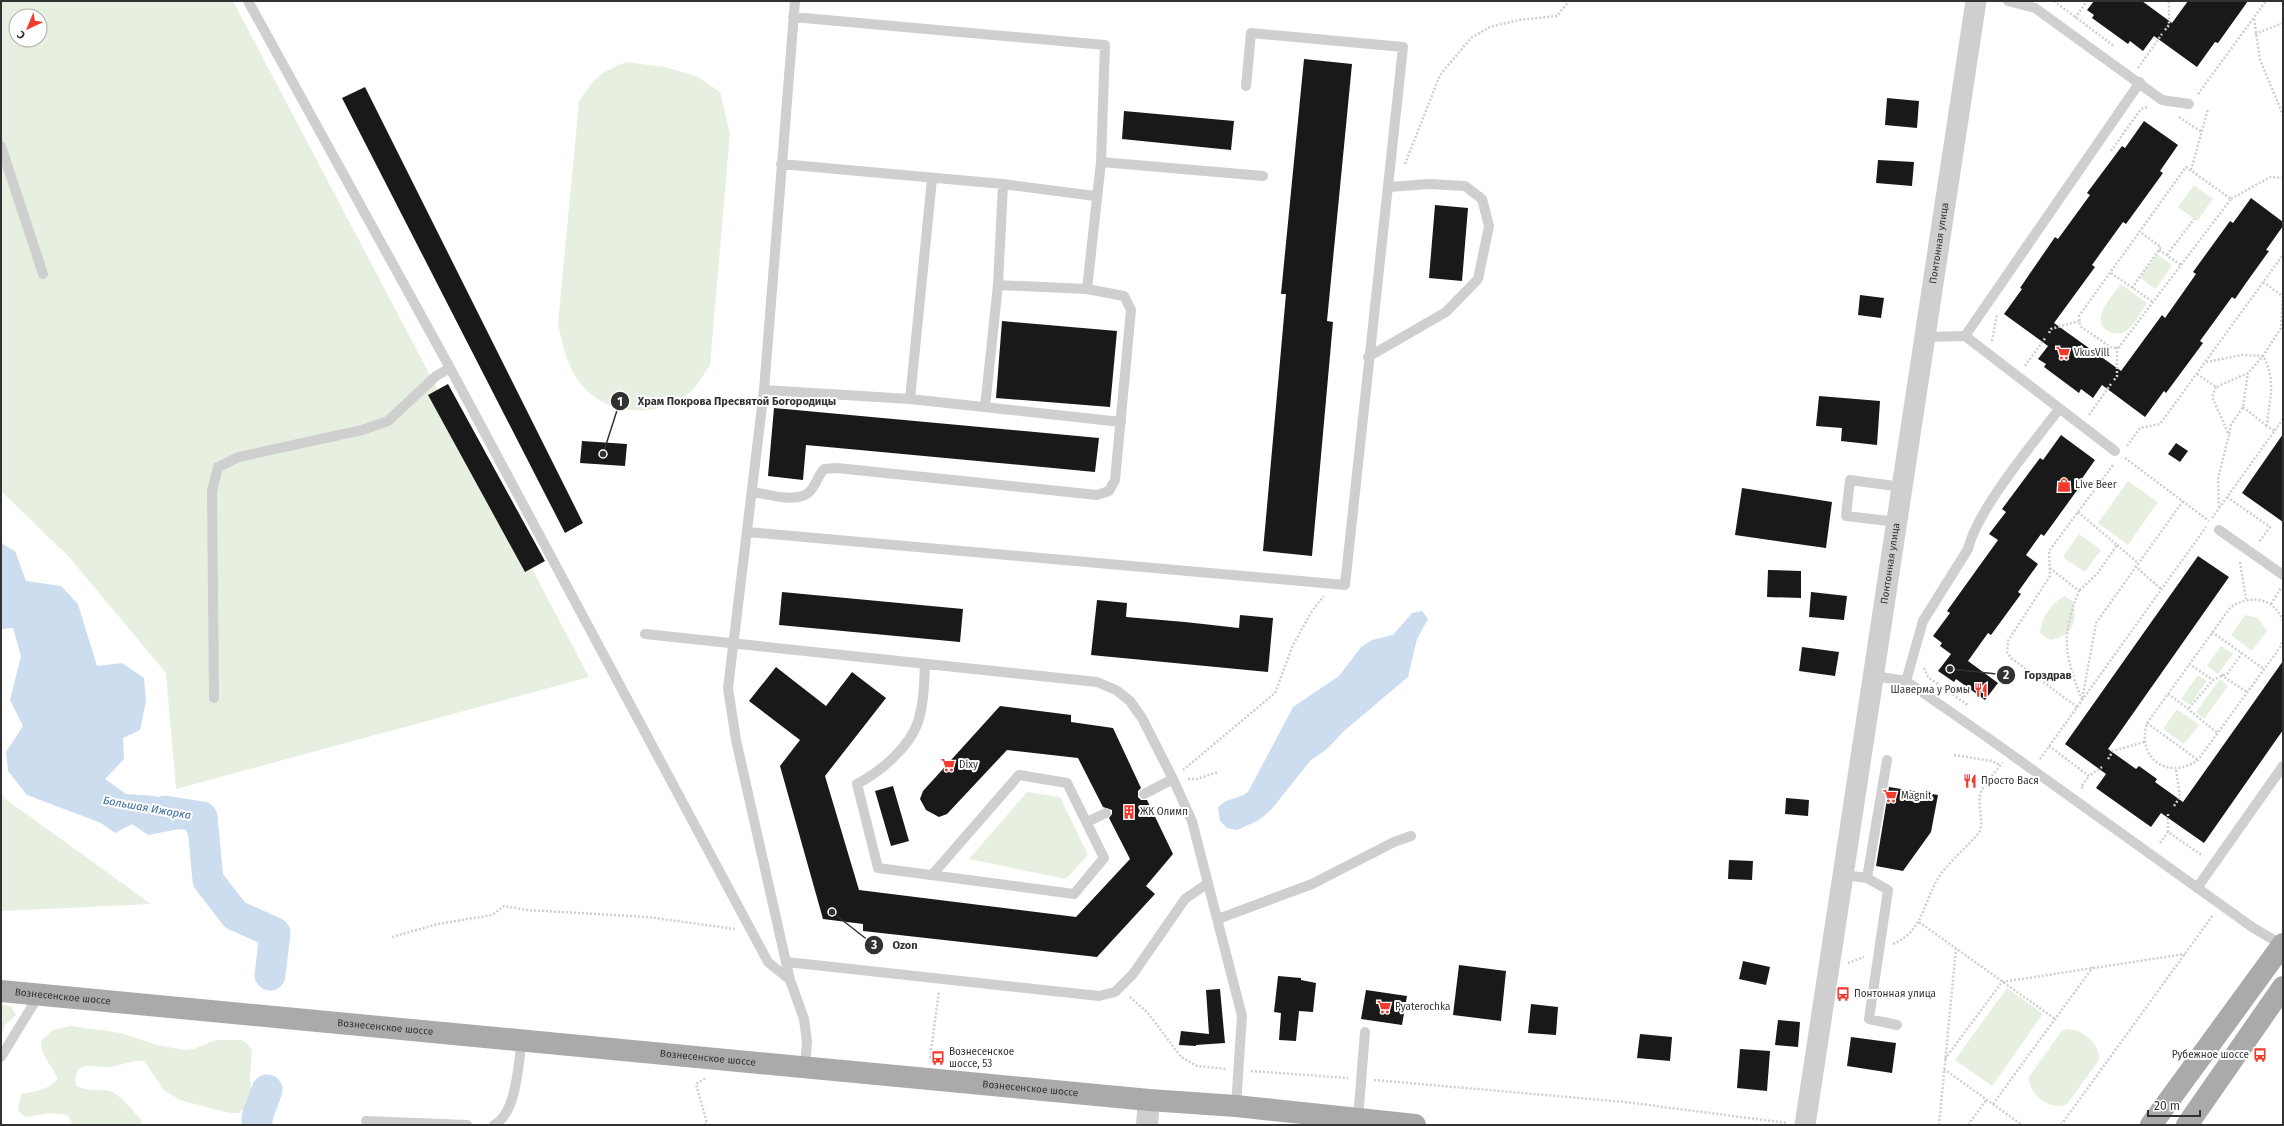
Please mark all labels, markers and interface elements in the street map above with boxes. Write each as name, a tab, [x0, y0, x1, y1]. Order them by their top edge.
north arrow	[8, 8, 48, 48]
text: С	[14, 27, 28, 42]
street label: Понтонная улица	[1927, 202, 1951, 285]
supermarket icon: VkusVill	[2055, 345, 2071, 361]
place label: VkusVill	[2074, 347, 2109, 359]
callout: Храм Покрова Пресвятой Богородицы	[610, 390, 844, 413]
text: 1	[617, 395, 623, 409]
text: Храм Покрова Пресвятой Богородицы	[637, 395, 836, 408]
shop icon: Live Beer	[2056, 477, 2072, 493]
place label: Live Beer	[2075, 479, 2117, 491]
street label: Понтонная улица	[1878, 522, 1903, 605]
callout: Горздрав	[1996, 664, 2080, 687]
text: 2	[2003, 668, 2009, 682]
text: Горздрав	[2024, 669, 2072, 682]
restaurant icon: Шаверма у Ромы	[1973, 682, 1989, 698]
place label: Шаверма у Ромы	[1891, 684, 1970, 696]
supermarket icon: Dixy	[940, 757, 956, 773]
place label: Dixy	[959, 759, 978, 771]
restaurant icon: Просто Вася	[1962, 773, 1978, 789]
place label: Просто Вася	[1981, 775, 2039, 787]
supermarket icon: Magnit	[1882, 788, 1898, 804]
place label: Magnit	[1901, 790, 1932, 802]
water label: Большая Ижорка	[102, 794, 192, 822]
building icon: ЖК Олимп	[1121, 804, 1137, 820]
place label: ЖК Олимп	[1140, 806, 1188, 818]
callout: Ozon	[864, 934, 926, 957]
text: 3	[870, 938, 877, 952]
text: Ozon	[892, 939, 918, 952]
street label: Вознесенское шоссе	[14, 986, 111, 1007]
bus stop icon: Понтонная улица	[1835, 986, 1851, 1002]
place label: Понтонная улица	[1854, 988, 1936, 1000]
supermarket icon: Pyaterochka	[1376, 999, 1392, 1015]
place label: Pyaterochka	[1395, 1001, 1450, 1013]
street label: Вознесенское шоссе	[337, 1017, 434, 1038]
place label: Вознесенское шоссе, 53	[949, 1046, 1014, 1070]
bus stop icon: Рубежное шоссе	[2252, 1047, 2268, 1063]
street label: Вознесенское шоссе	[659, 1048, 756, 1069]
place label: Рубежное шоссе	[2172, 1049, 2249, 1061]
bus stop icon: Вознесенское шоссе, 53	[930, 1050, 946, 1066]
street label: Вознесенское шоссе	[982, 1078, 1079, 1099]
scale bar	[2148, 1092, 2200, 1118]
text: 20 m	[2154, 1099, 2180, 1113]

